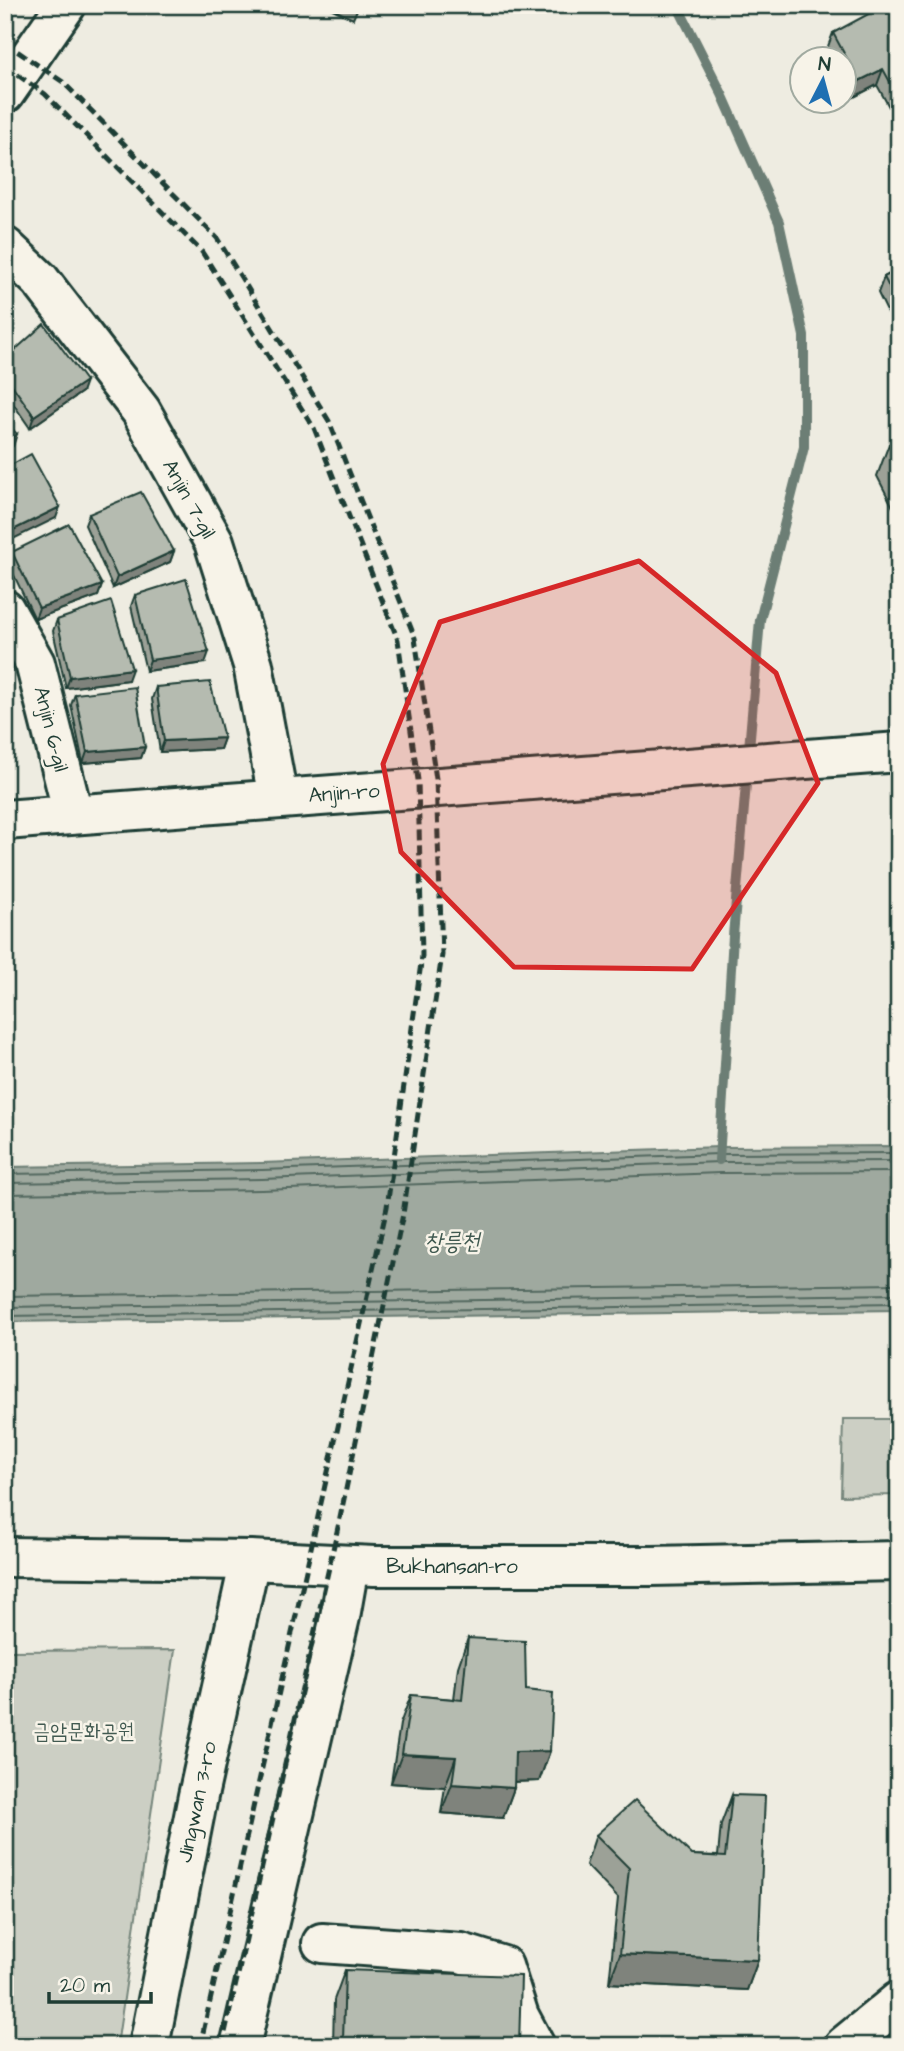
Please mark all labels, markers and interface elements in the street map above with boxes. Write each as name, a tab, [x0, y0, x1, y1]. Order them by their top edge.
north arrow	[788, 46, 858, 116]
text: N	[817, 51, 832, 79]
street label: Anjin 7-gil	[154, 454, 223, 545]
street label: Anjin 6-gil	[24, 683, 76, 775]
street label: Anjin-ro	[307, 776, 381, 810]
water label: 창릉천	[424, 1225, 483, 1258]
street label: Bukhansan-ro	[386, 1552, 518, 1581]
park label: 금암문화공원	[33, 1717, 135, 1746]
street label: Jingwan 3-ro	[170, 1739, 226, 1865]
scale bar	[49, 1960, 150, 2004]
text: 20 m	[60, 1971, 111, 2000]

